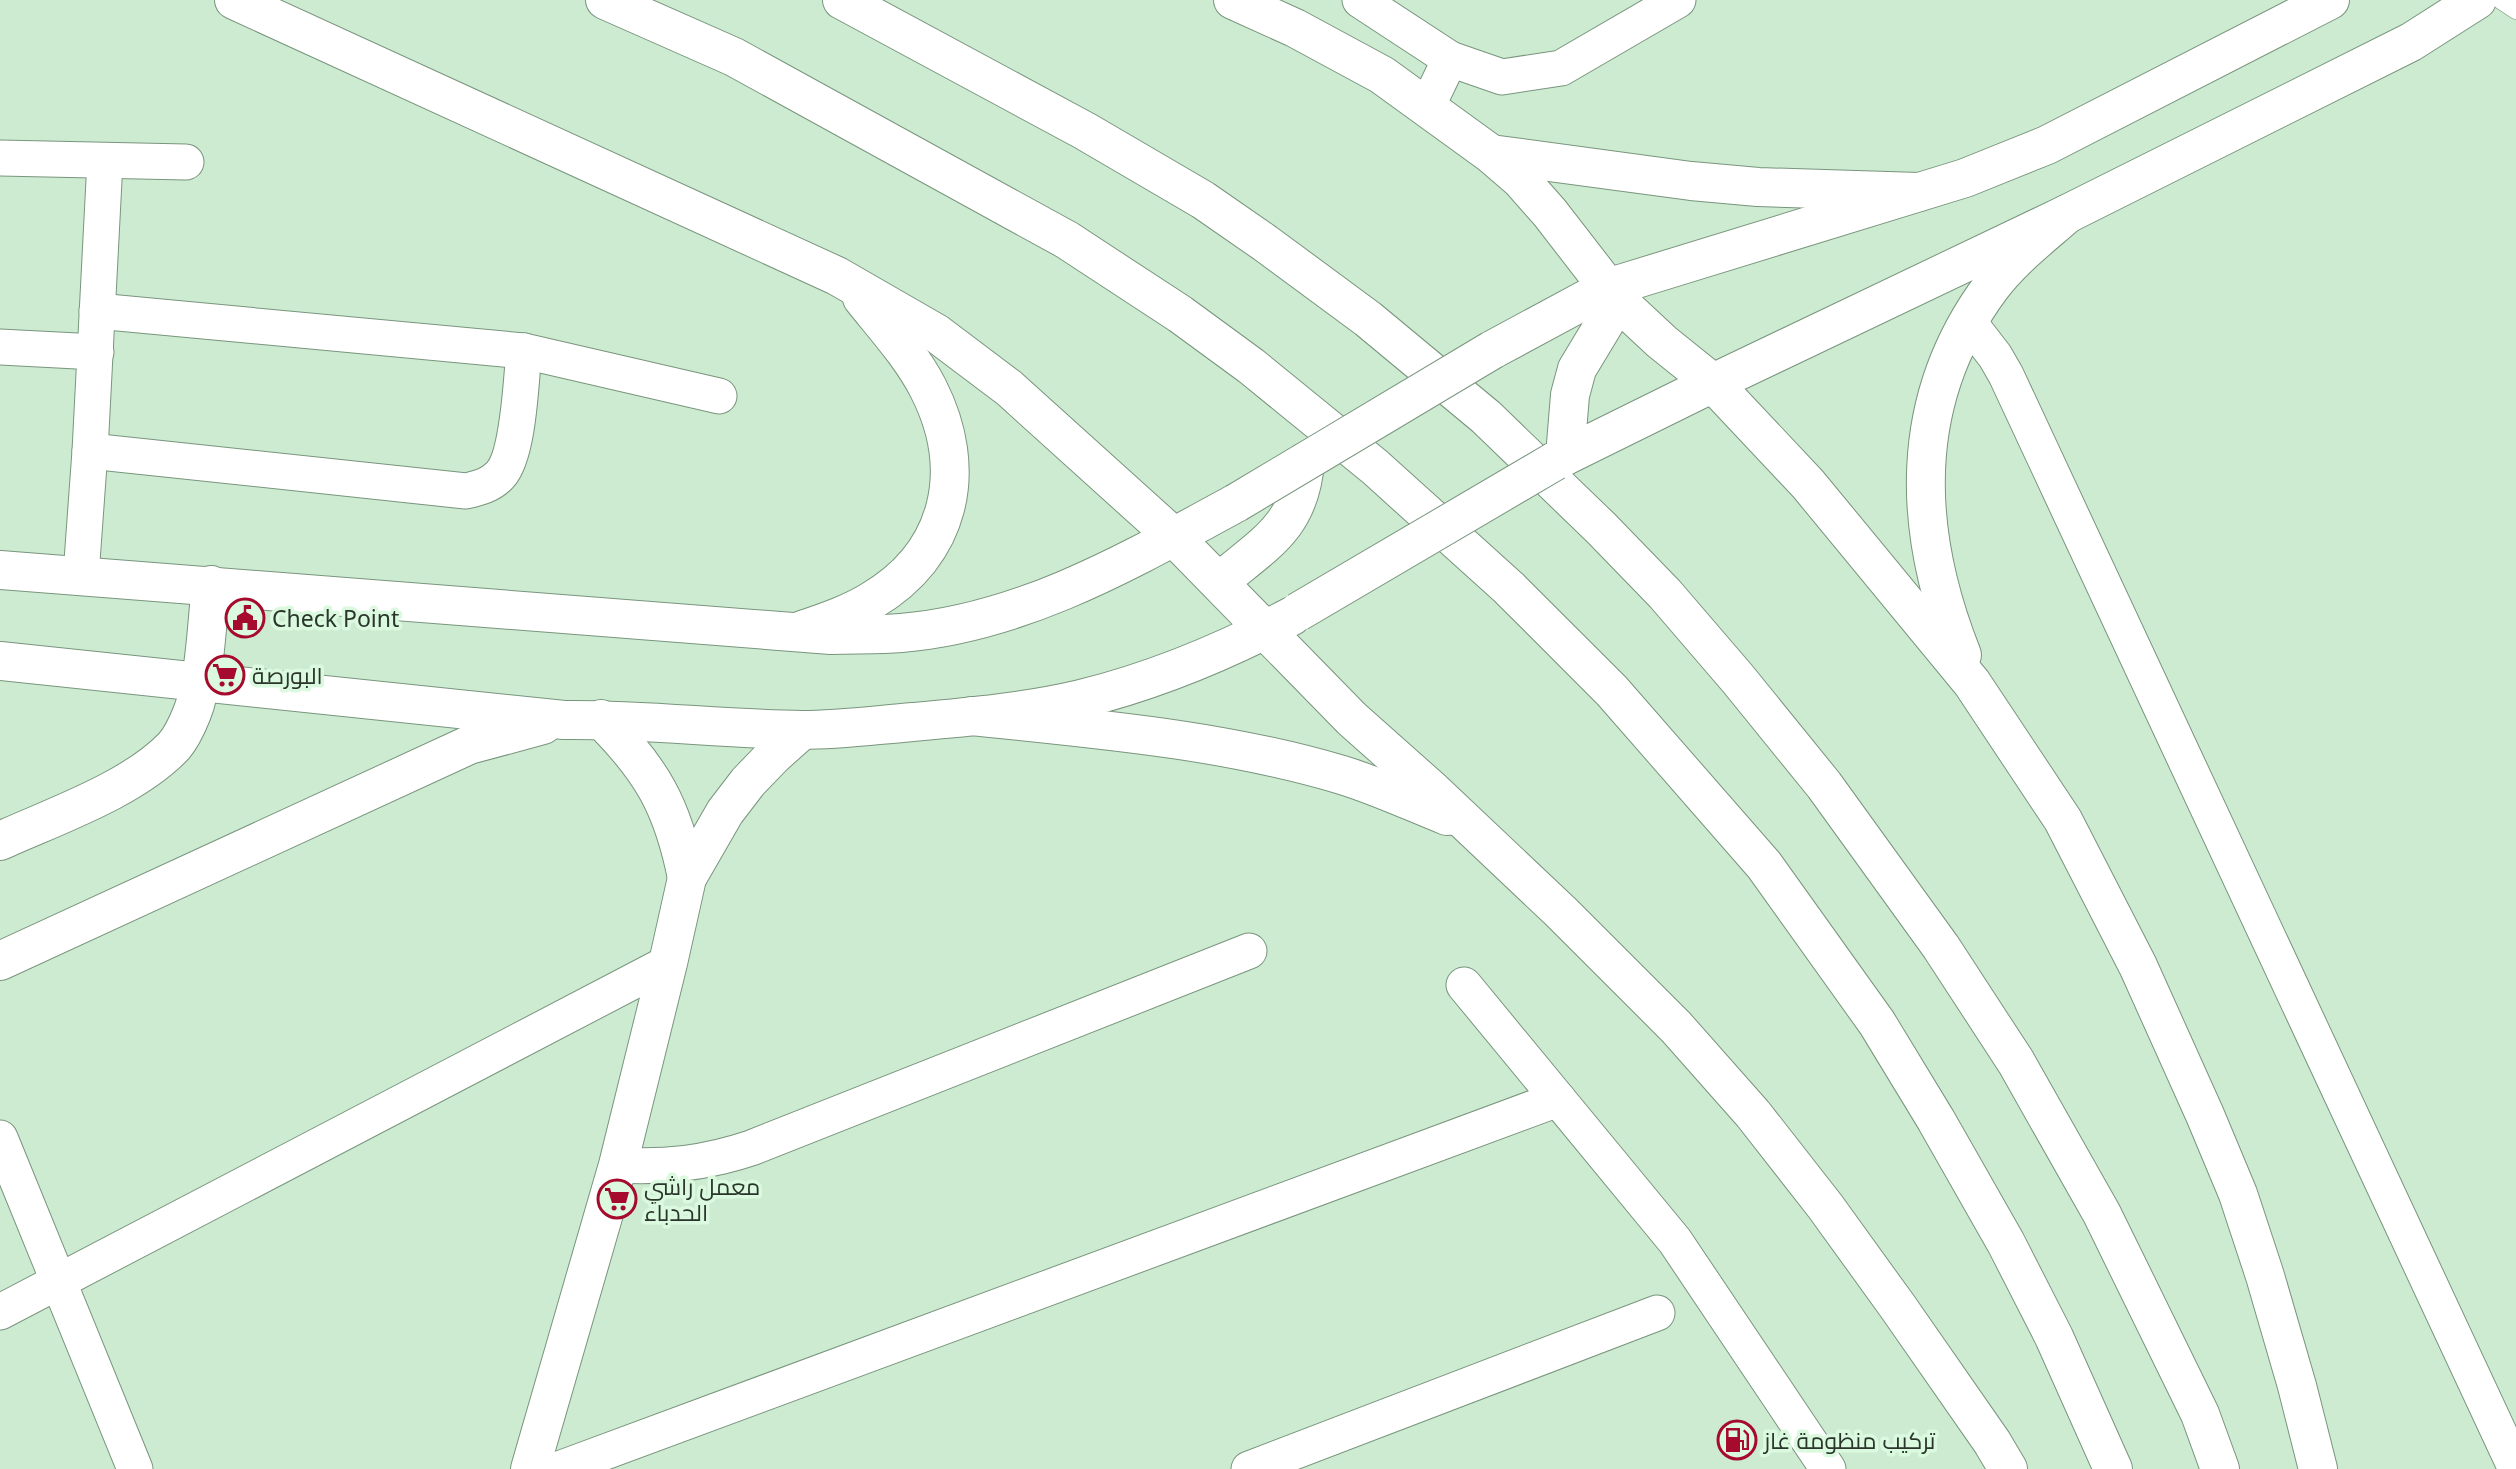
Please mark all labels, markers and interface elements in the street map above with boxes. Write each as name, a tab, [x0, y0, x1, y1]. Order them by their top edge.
public building icon: Check Point	[224, 597, 266, 639]
place label: Check Point	[272, 602, 399, 634]
supermarket icon: البورصة	[204, 654, 246, 696]
place label: البورصة	[252, 659, 323, 691]
place label: معمل راشي الحدباء	[644, 1170, 760, 1228]
supermarket icon: معمل راشي الحدباء	[596, 1178, 638, 1220]
fuel station icon: تركيب منظومة غاز	[1716, 1419, 1758, 1461]
place label: تركيب منظومة غاز	[1762, 1424, 1936, 1456]

